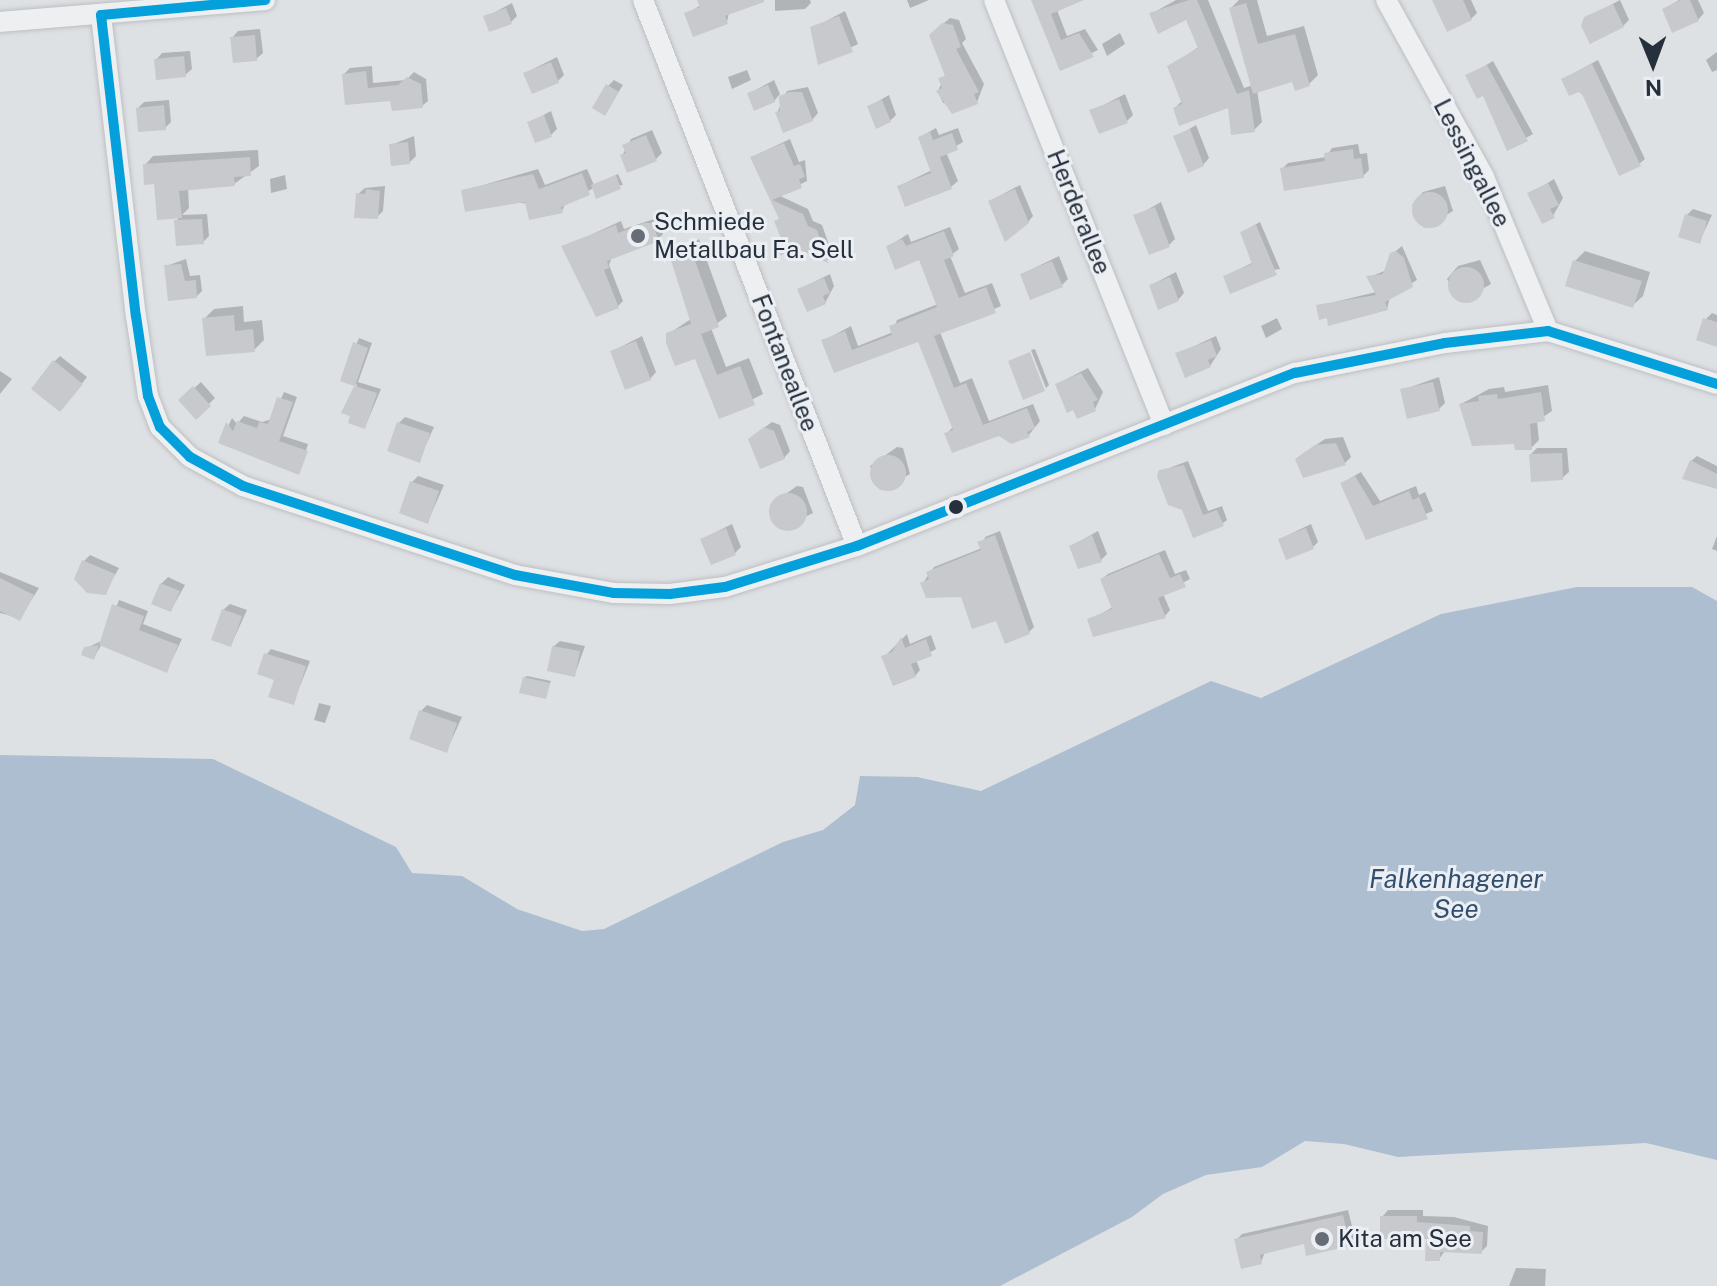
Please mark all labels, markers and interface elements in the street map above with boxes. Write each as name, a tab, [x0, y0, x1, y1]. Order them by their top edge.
north arrow	[1613, 24, 1693, 104]
text: N	[1645, 75, 1662, 101]
street label: Lessingallee	[1427, 94, 1517, 232]
street label: Herderallee	[1041, 145, 1117, 279]
place label: Schmiede Metallbau Fa. Sell	[654, 208, 854, 264]
marker: Schmiede Metallbau Fa. Sell	[629, 227, 647, 245]
street label: Fontaneallee	[746, 290, 824, 436]
unlabelled marker	[948, 499, 964, 515]
water label: Falkenhagener See	[1369, 863, 1543, 924]
place label: Kita am See	[1338, 1225, 1472, 1253]
marker: Kita am See	[1313, 1230, 1331, 1248]

